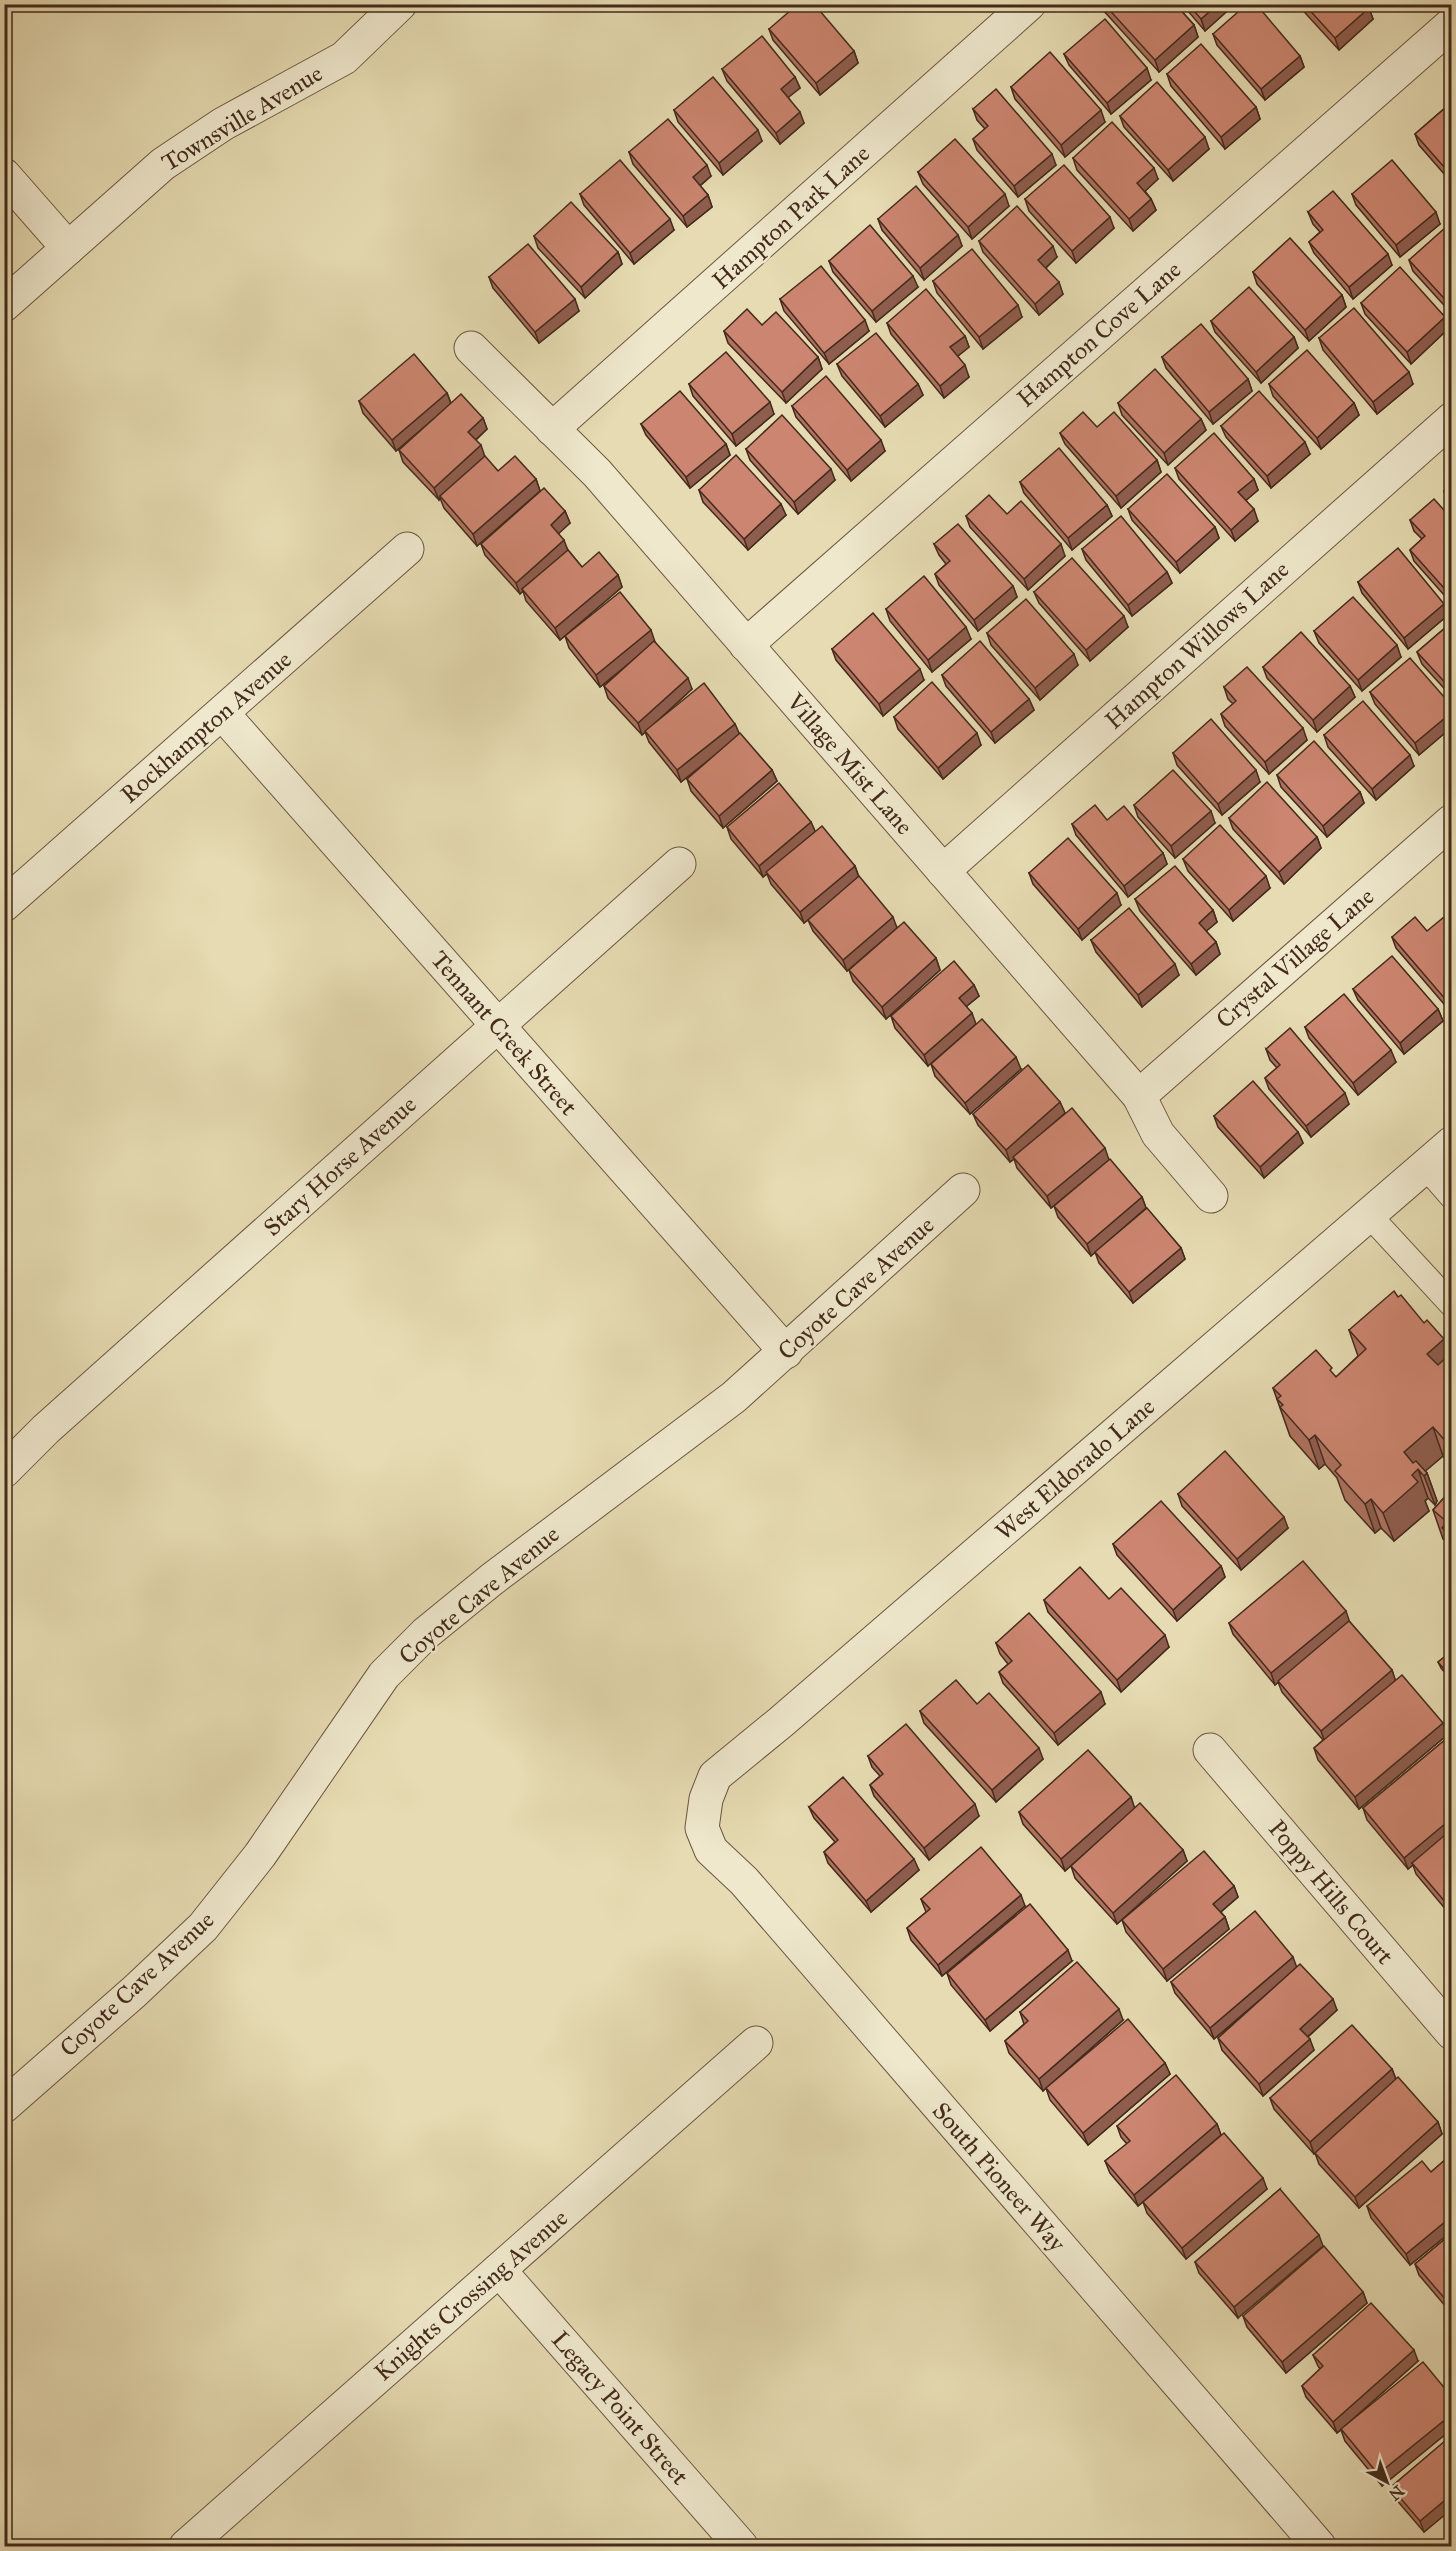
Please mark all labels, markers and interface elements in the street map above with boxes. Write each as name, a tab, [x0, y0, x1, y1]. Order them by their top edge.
street label: Townsville Avenue	[156, 58, 328, 178]
street label: Hampton Park Lane	[706, 138, 876, 296]
street label: Hampton Cove Lane	[1011, 255, 1187, 413]
street label: Hampton Willows Lane	[1099, 555, 1295, 735]
street label: Rockhampton Avenue	[114, 645, 298, 809]
street label: Village Mist Lane	[780, 686, 919, 841]
street label: Crystal Village Lane	[1210, 881, 1380, 1035]
street label: Tennant Creek Street	[424, 945, 584, 1122]
street label: Stary Horse Avenue	[257, 1089, 423, 1243]
street label: Coyote Cave Avenue	[772, 1210, 940, 1366]
street label: West Eldorado Lane	[989, 1392, 1161, 1546]
street label: Coyote Cave Avenue	[393, 1519, 565, 1671]
street label: Poppy Hills Court	[1262, 1814, 1400, 1971]
street label: Coyote Cave Avenue	[54, 1905, 220, 2063]
street label: South Pioneer Way	[926, 2096, 1073, 2258]
street label: Knights Crossing Avenue	[368, 2203, 574, 2387]
street label: Legacy Point Street	[545, 2325, 695, 2491]
north arrow	[1357, 2452, 1417, 2512]
text: N	[1385, 2481, 1408, 2505]

